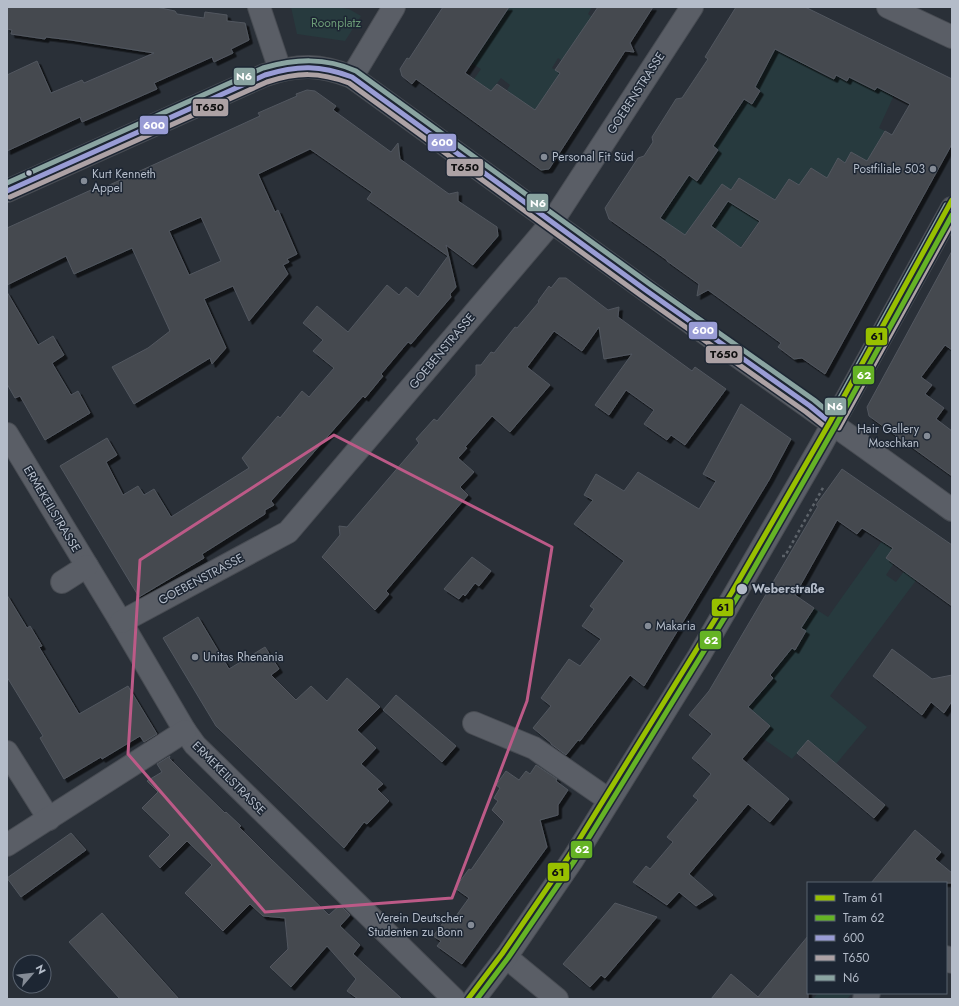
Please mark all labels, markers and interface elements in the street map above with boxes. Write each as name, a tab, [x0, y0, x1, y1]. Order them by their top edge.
park label: Roonplatz	[311, 14, 361, 32]
street label: GOEBENSTRASSE	[603, 48, 669, 138]
line badge: N6	[233, 67, 256, 86]
text: N6	[236, 68, 252, 84]
line badge: T650	[192, 98, 229, 117]
text: T650	[196, 99, 224, 115]
line badge: 600	[139, 115, 169, 135]
text: 600	[143, 117, 165, 133]
line badge: 600	[427, 133, 457, 152]
text: 600	[431, 134, 453, 150]
place label: Personal Fit Süd	[552, 148, 634, 166]
marker: Personal Fit Süd	[539, 152, 549, 162]
line badge: T650	[446, 158, 484, 177]
text: T650	[451, 159, 479, 175]
place label: Postfiliale 503	[853, 160, 925, 178]
marker: Postfiliale 503	[928, 164, 938, 174]
place label: Kurt Kenneth Appel	[92, 165, 156, 197]
unlabelled marker	[24, 168, 34, 178]
marker: Kurt Kenneth Appel	[79, 176, 89, 186]
line badge: N6	[526, 193, 549, 212]
text: N6	[530, 195, 546, 211]
street label: GOEBENSTRASSE	[405, 309, 479, 393]
line badge: 600	[688, 321, 718, 340]
text: 600	[692, 322, 714, 338]
line badge: 61	[865, 327, 888, 346]
text: 61	[871, 328, 883, 344]
line badge: T650	[705, 345, 743, 364]
text: T650	[710, 346, 738, 362]
line badge: 62	[852, 365, 875, 385]
text: 62	[857, 367, 871, 383]
line badge: N6	[824, 397, 847, 416]
text: N6	[827, 398, 843, 414]
place label: Hair Gallery Moschkan	[857, 420, 920, 452]
marker: Hair Gallery Moschkan	[922, 431, 932, 441]
street label: ERMEKEILSTRASSE	[19, 462, 85, 556]
street label: GOEBENSTRASSE	[155, 549, 247, 609]
place label: Weberstraße	[752, 580, 825, 598]
marker: Weberstraße	[735, 582, 749, 596]
line badge: 61	[711, 598, 734, 617]
text: 61	[717, 599, 729, 615]
place label: Makaria	[656, 617, 696, 635]
marker: Makaria	[643, 621, 653, 631]
line badge: 62	[699, 630, 722, 650]
text: 62	[704, 632, 718, 648]
place label: Unitas Rhenania	[203, 648, 284, 666]
marker: Unitas Rhenania	[190, 652, 200, 662]
street label: ERMEKEILSTRASSE	[188, 737, 270, 819]
line badge: 62	[570, 840, 593, 859]
text: 62	[575, 841, 589, 857]
line badge: 61	[547, 862, 570, 882]
text: 61	[552, 864, 564, 880]
legend	[807, 882, 947, 994]
text: Tram 61	[843, 889, 883, 907]
place label: Verein Deutscher Studenten zu Bonn	[368, 909, 464, 941]
text: Tram 62	[843, 909, 884, 927]
marker: Verein Deutscher Studenten zu Bonn	[466, 920, 476, 930]
text: 600	[843, 929, 864, 947]
text: T650	[843, 949, 869, 967]
north arrow	[12, 954, 52, 994]
text: N	[32, 962, 50, 977]
text: N6	[843, 969, 859, 987]

